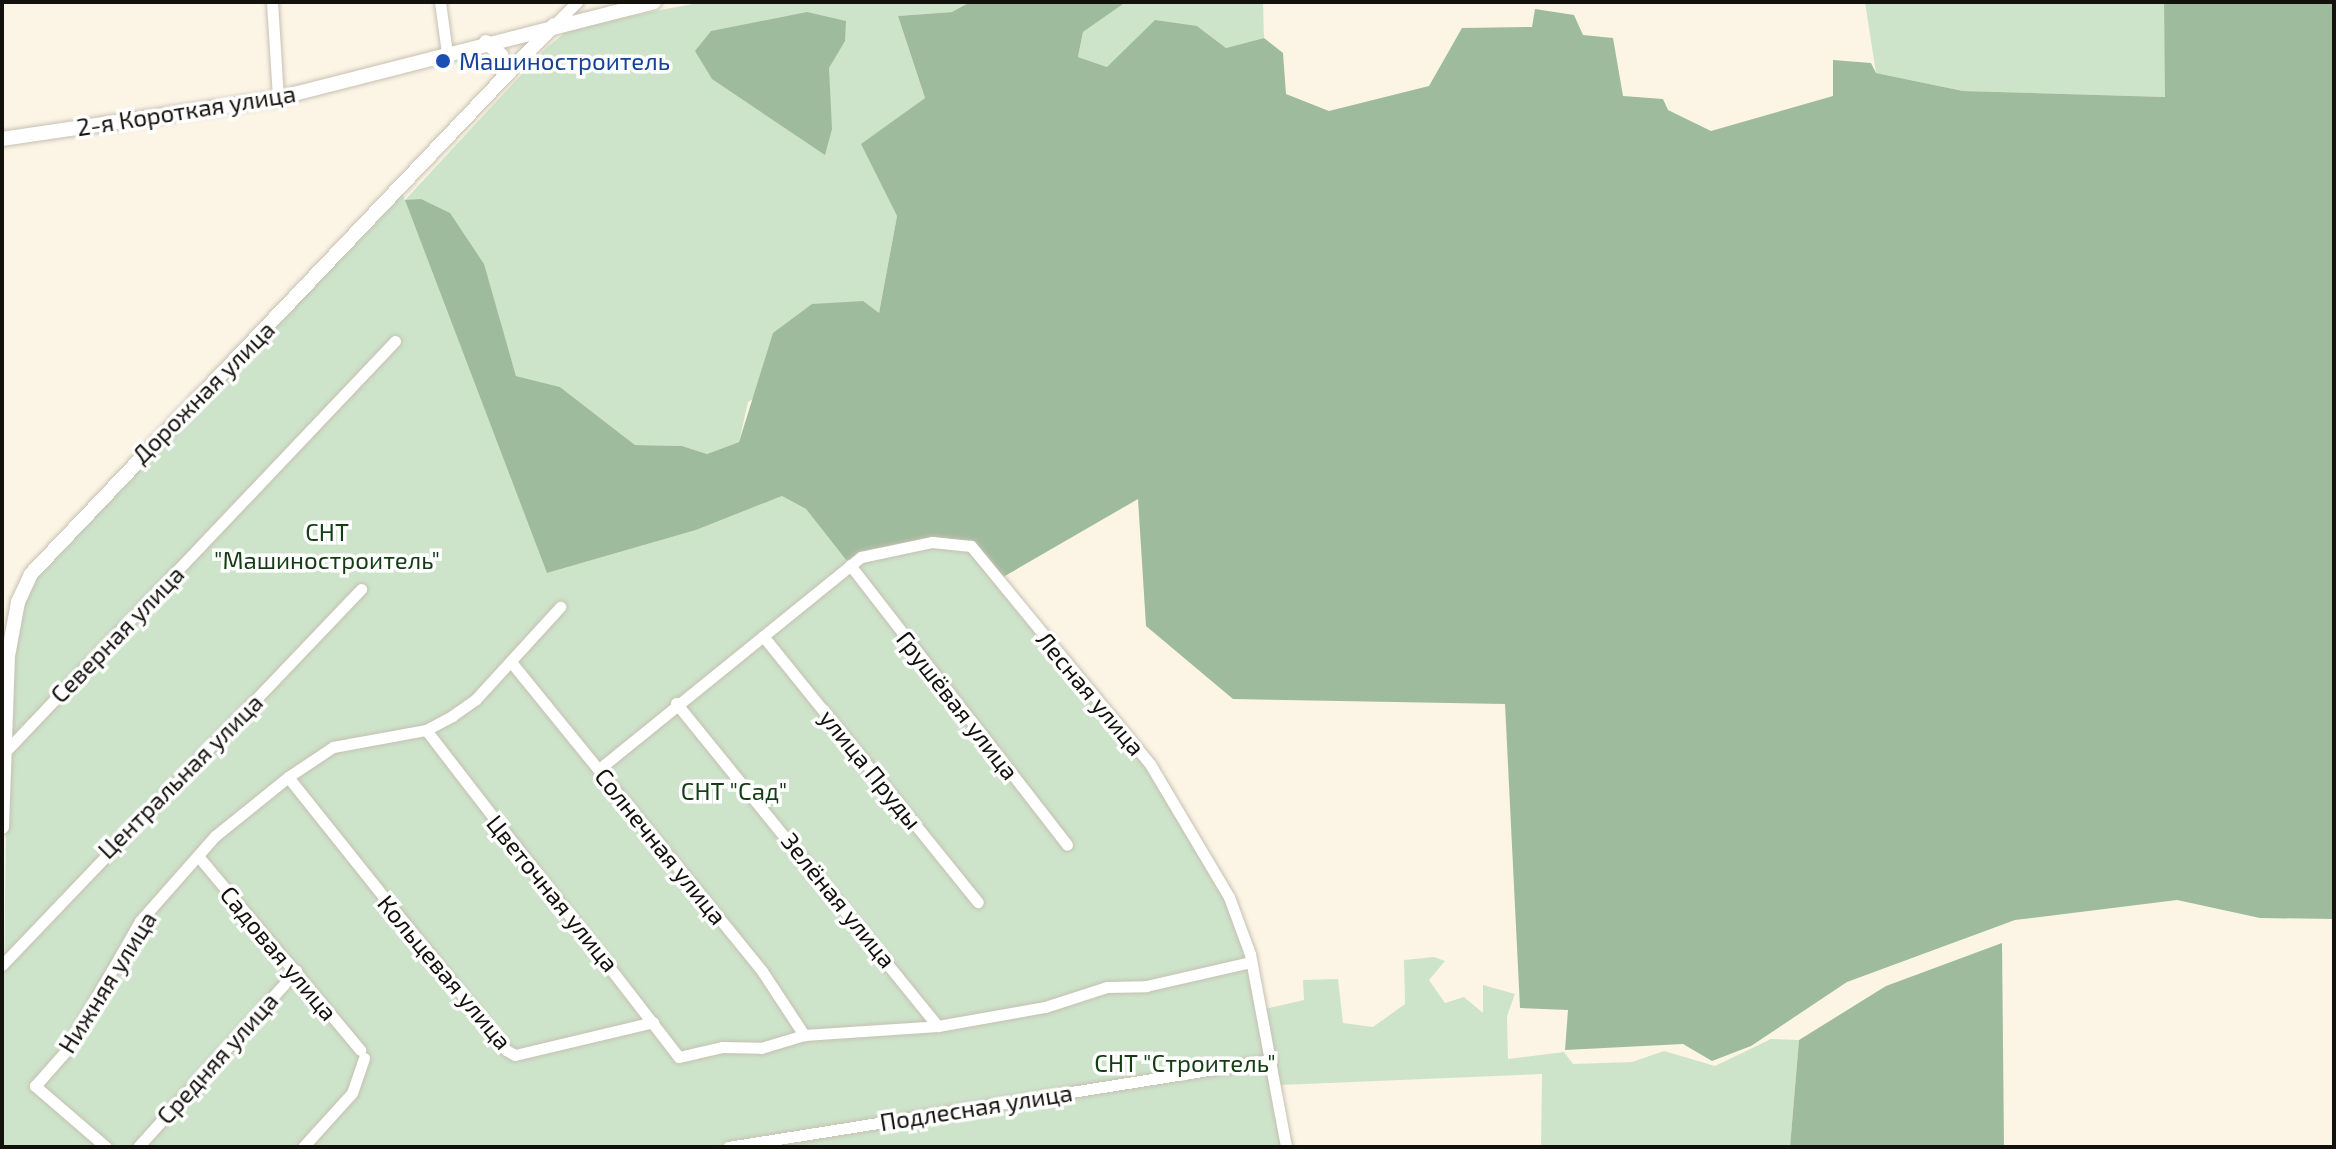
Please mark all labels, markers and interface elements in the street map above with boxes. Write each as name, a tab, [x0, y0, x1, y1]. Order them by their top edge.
place label: Машиностроитель	[459, 47, 670, 75]
marker: Машиностроитель	[434, 52, 452, 70]
street label: 2-я Короткая улица	[74, 78, 298, 142]
street label: Дорожная улица	[126, 315, 280, 469]
park label: СНТ "Машиностроитель"	[214, 518, 440, 574]
street label: Северная улица	[44, 560, 190, 708]
street label: Грушёвая улица	[891, 625, 1025, 785]
street label: Лесная улица	[1031, 625, 1151, 761]
street label: Центральная улица	[92, 688, 268, 864]
street label: улица Пруды	[814, 703, 928, 835]
street label: Солнечная улица	[589, 762, 733, 930]
park label: СНТ "Сад"	[681, 777, 787, 805]
street label: Цветочная улица	[481, 809, 625, 977]
street label: Зелёная улица	[776, 827, 902, 973]
street label: Садовая улица	[214, 880, 344, 1026]
street label: Кольцевая улица	[372, 889, 518, 1055]
street label: Нижняя улица	[52, 906, 162, 1058]
street label: Средняя улица	[150, 986, 284, 1130]
park label: СНТ "Строитель"	[1094, 1049, 1276, 1077]
street label: Подлесная улица	[878, 1078, 1074, 1136]

